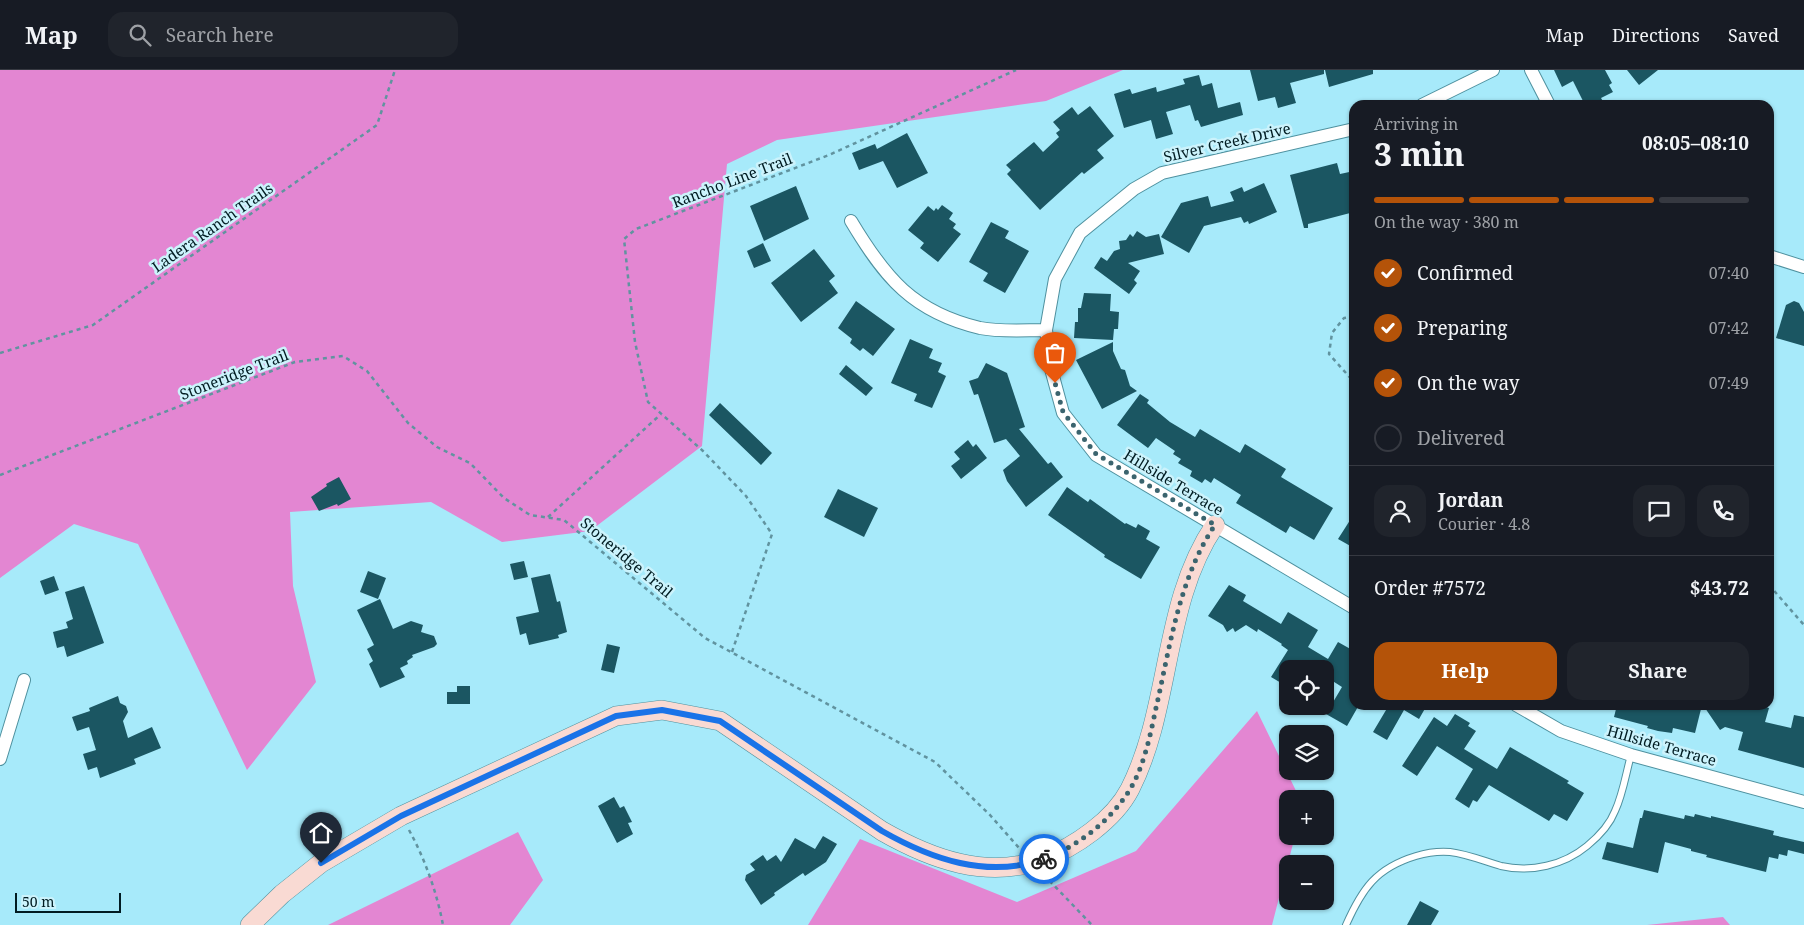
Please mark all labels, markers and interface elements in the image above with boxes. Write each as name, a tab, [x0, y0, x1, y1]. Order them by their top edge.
search box	[108, 12, 458, 57]
text: Map	[25, 18, 78, 51]
icon: search	[126, 21, 154, 49]
text: Search here	[166, 22, 274, 48]
text: Map	[1546, 23, 1584, 47]
text: Directions	[1612, 23, 1700, 47]
text: Saved	[1728, 23, 1779, 47]
text: Arriving in	[1374, 113, 1458, 135]
street label: Silver Creek Drive	[1162, 118, 1292, 166]
text: 08:05–08:10	[1642, 130, 1749, 156]
text: 3 min	[1374, 132, 1465, 175]
street label: Rancho Line Trail	[669, 148, 795, 212]
street label: Ladera Ranch Trails	[147, 178, 277, 276]
text: On the way · 380 m	[1374, 211, 1519, 233]
icon: check	[1374, 259, 1402, 287]
text: Confirmed	[1417, 260, 1513, 286]
text: 07:40	[1709, 262, 1749, 284]
icon: check	[1374, 314, 1402, 342]
text: Preparing	[1417, 315, 1507, 341]
text: 07:42	[1709, 317, 1749, 339]
pin	[1034, 332, 1076, 383]
icon: bag	[1041, 339, 1069, 367]
street label: Stoneridge Trail	[177, 344, 291, 404]
icon: check	[1374, 369, 1402, 397]
text: On the way	[1417, 370, 1520, 396]
text: 07:49	[1709, 372, 1749, 394]
text: Delivered	[1417, 425, 1505, 451]
street label: Hillside Terrace	[1120, 444, 1228, 520]
button: person	[1374, 485, 1426, 537]
button: chat	[1633, 485, 1685, 537]
button: phone	[1697, 485, 1749, 537]
text: Jordan	[1438, 487, 1504, 513]
street label: Stoneridge Trail	[577, 512, 678, 602]
text: Courier · 4.8	[1438, 513, 1530, 535]
text: Order #7572	[1374, 575, 1486, 601]
text: $43.72	[1690, 575, 1749, 601]
button: Help	[1374, 642, 1557, 700]
button: Share	[1567, 642, 1749, 700]
map controls	[1279, 660, 1334, 910]
button: locate	[1279, 660, 1334, 715]
street label: Hillside Terrace	[1605, 720, 1719, 770]
button: layers	[1279, 725, 1334, 780]
button: +	[1279, 790, 1334, 845]
pin	[300, 812, 342, 863]
icon: home	[307, 819, 335, 847]
courier	[1019, 834, 1069, 884]
icon: bike	[1030, 845, 1058, 873]
button: −	[1279, 855, 1334, 910]
scale bar	[15, 890, 121, 913]
text: 50 m	[22, 892, 55, 911]

